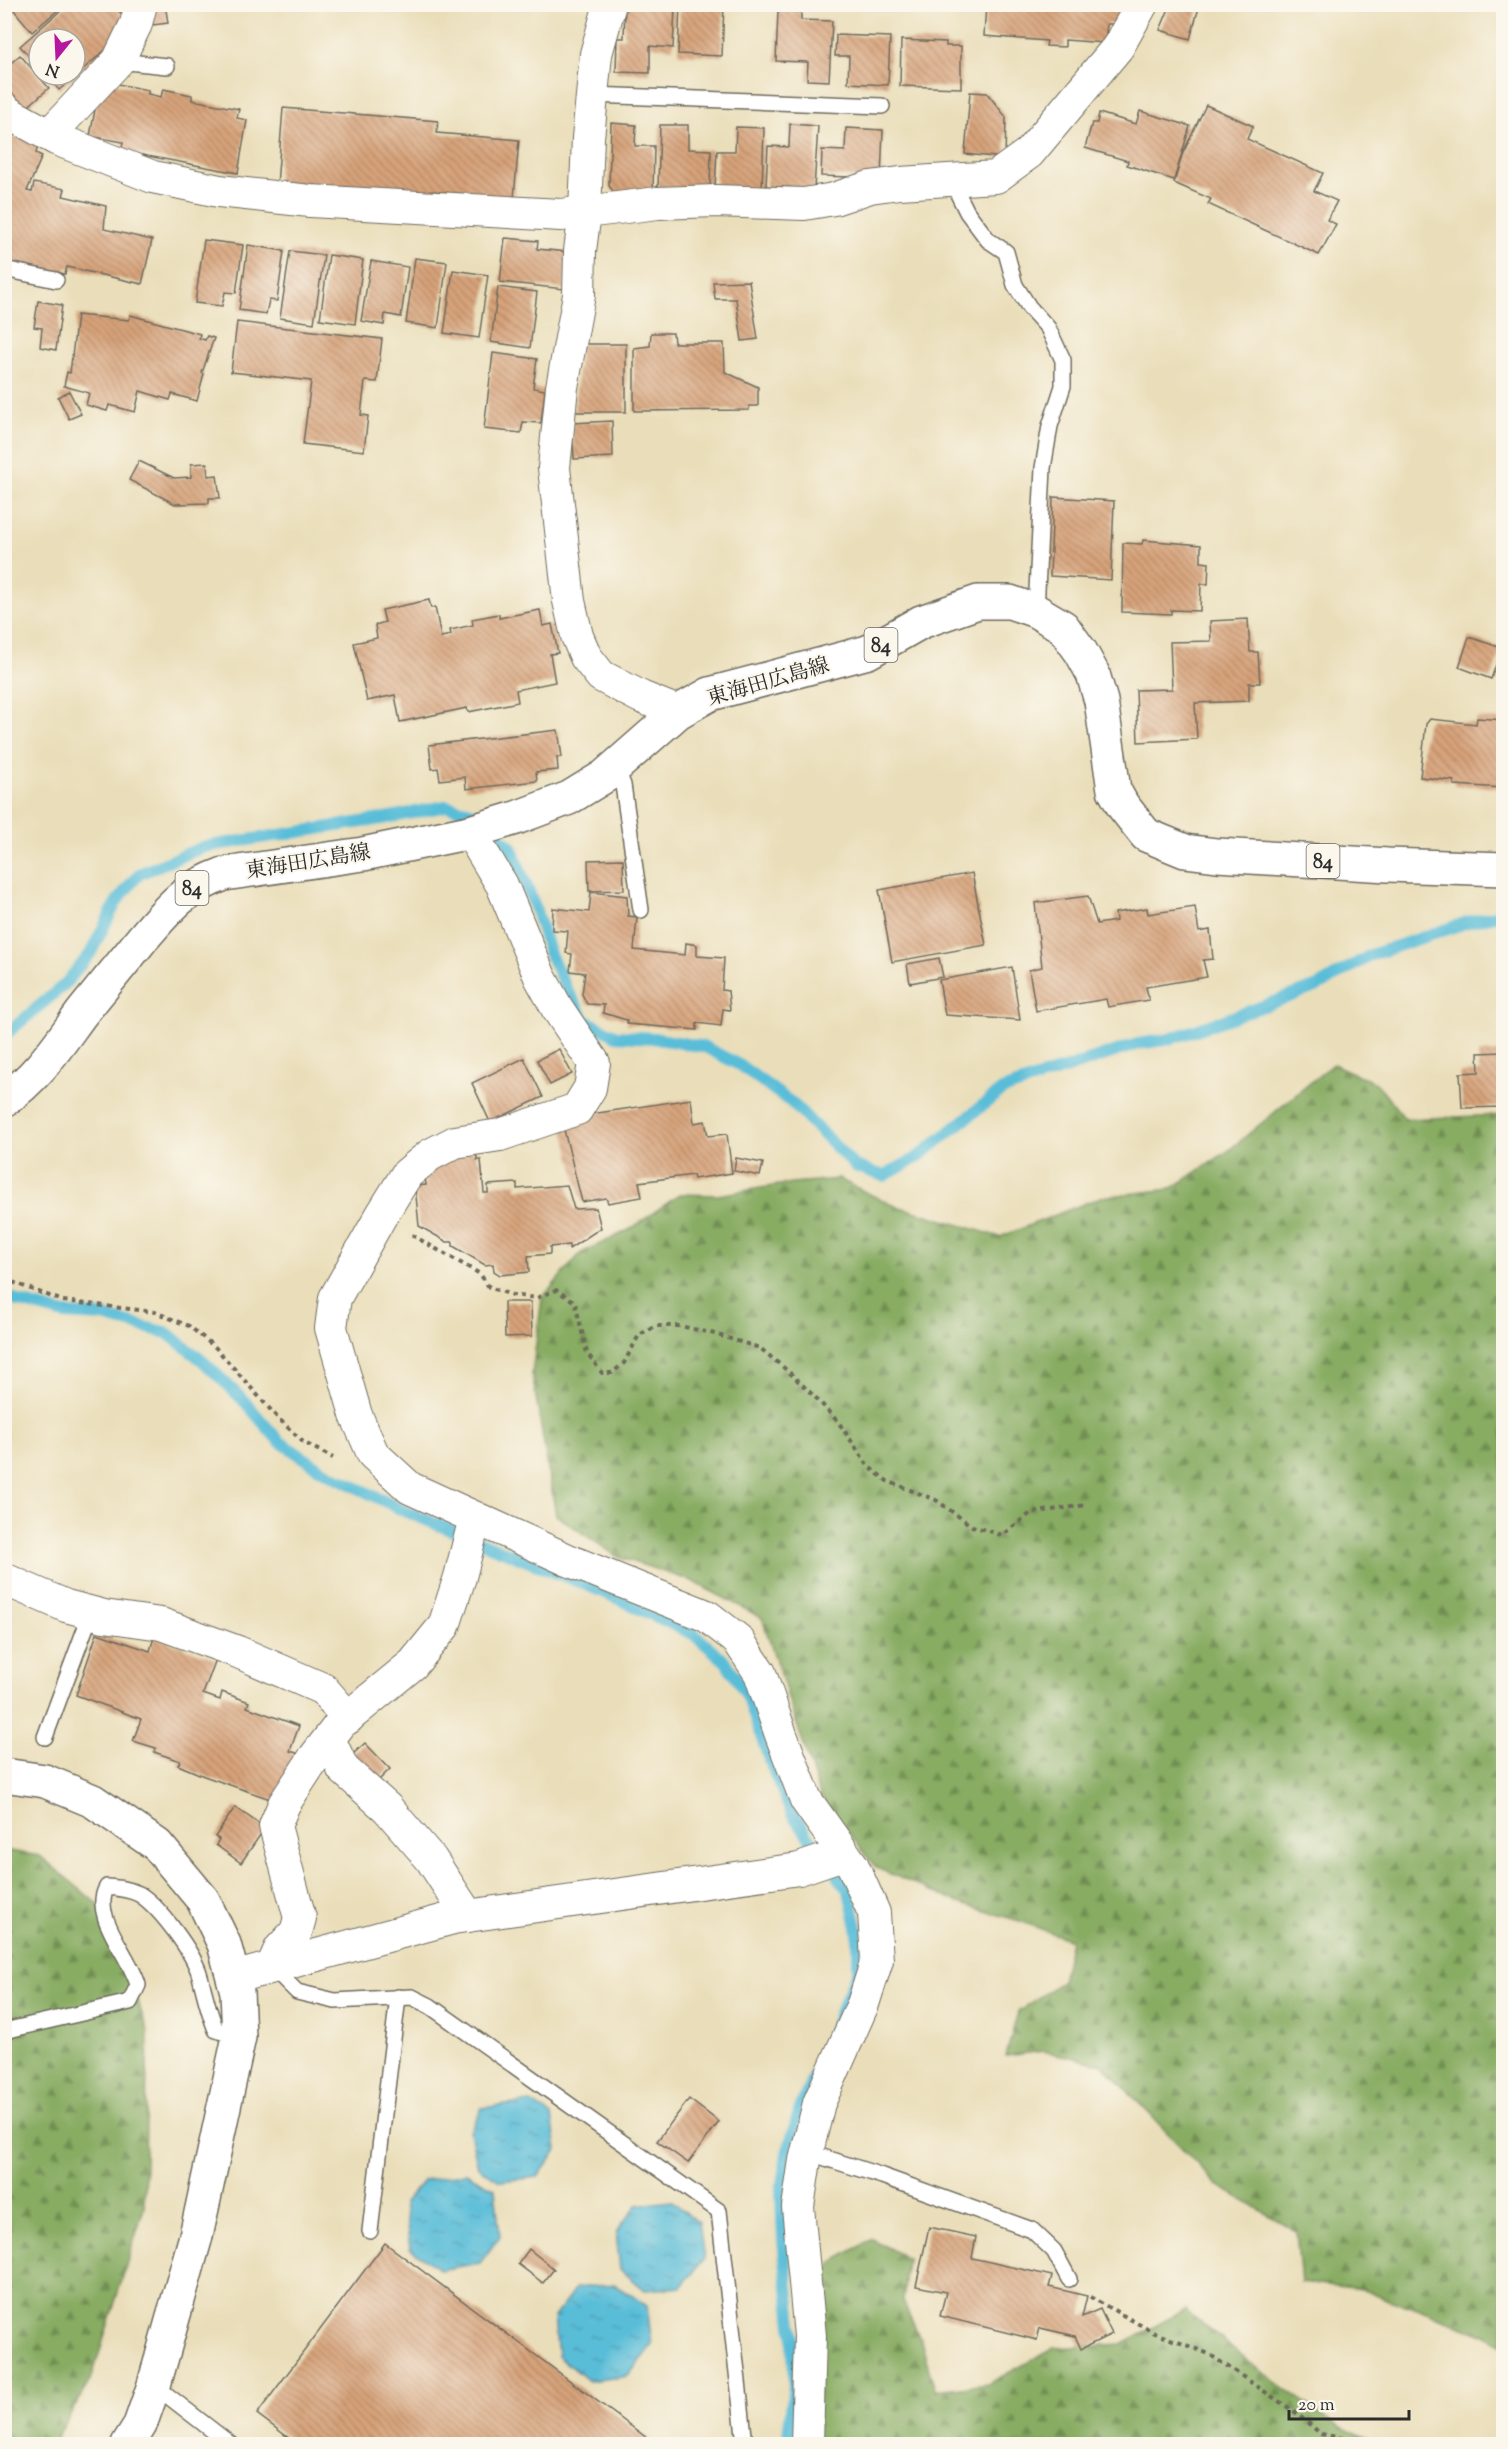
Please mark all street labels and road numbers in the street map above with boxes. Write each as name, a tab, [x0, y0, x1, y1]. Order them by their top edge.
road number: 84	[864, 628, 898, 662]
street label: 東海田広島線	[704, 651, 833, 715]
street label: 東海田広島線	[244, 838, 373, 888]
road number: 84	[1306, 844, 1340, 878]
road number: 84	[176, 871, 208, 905]

